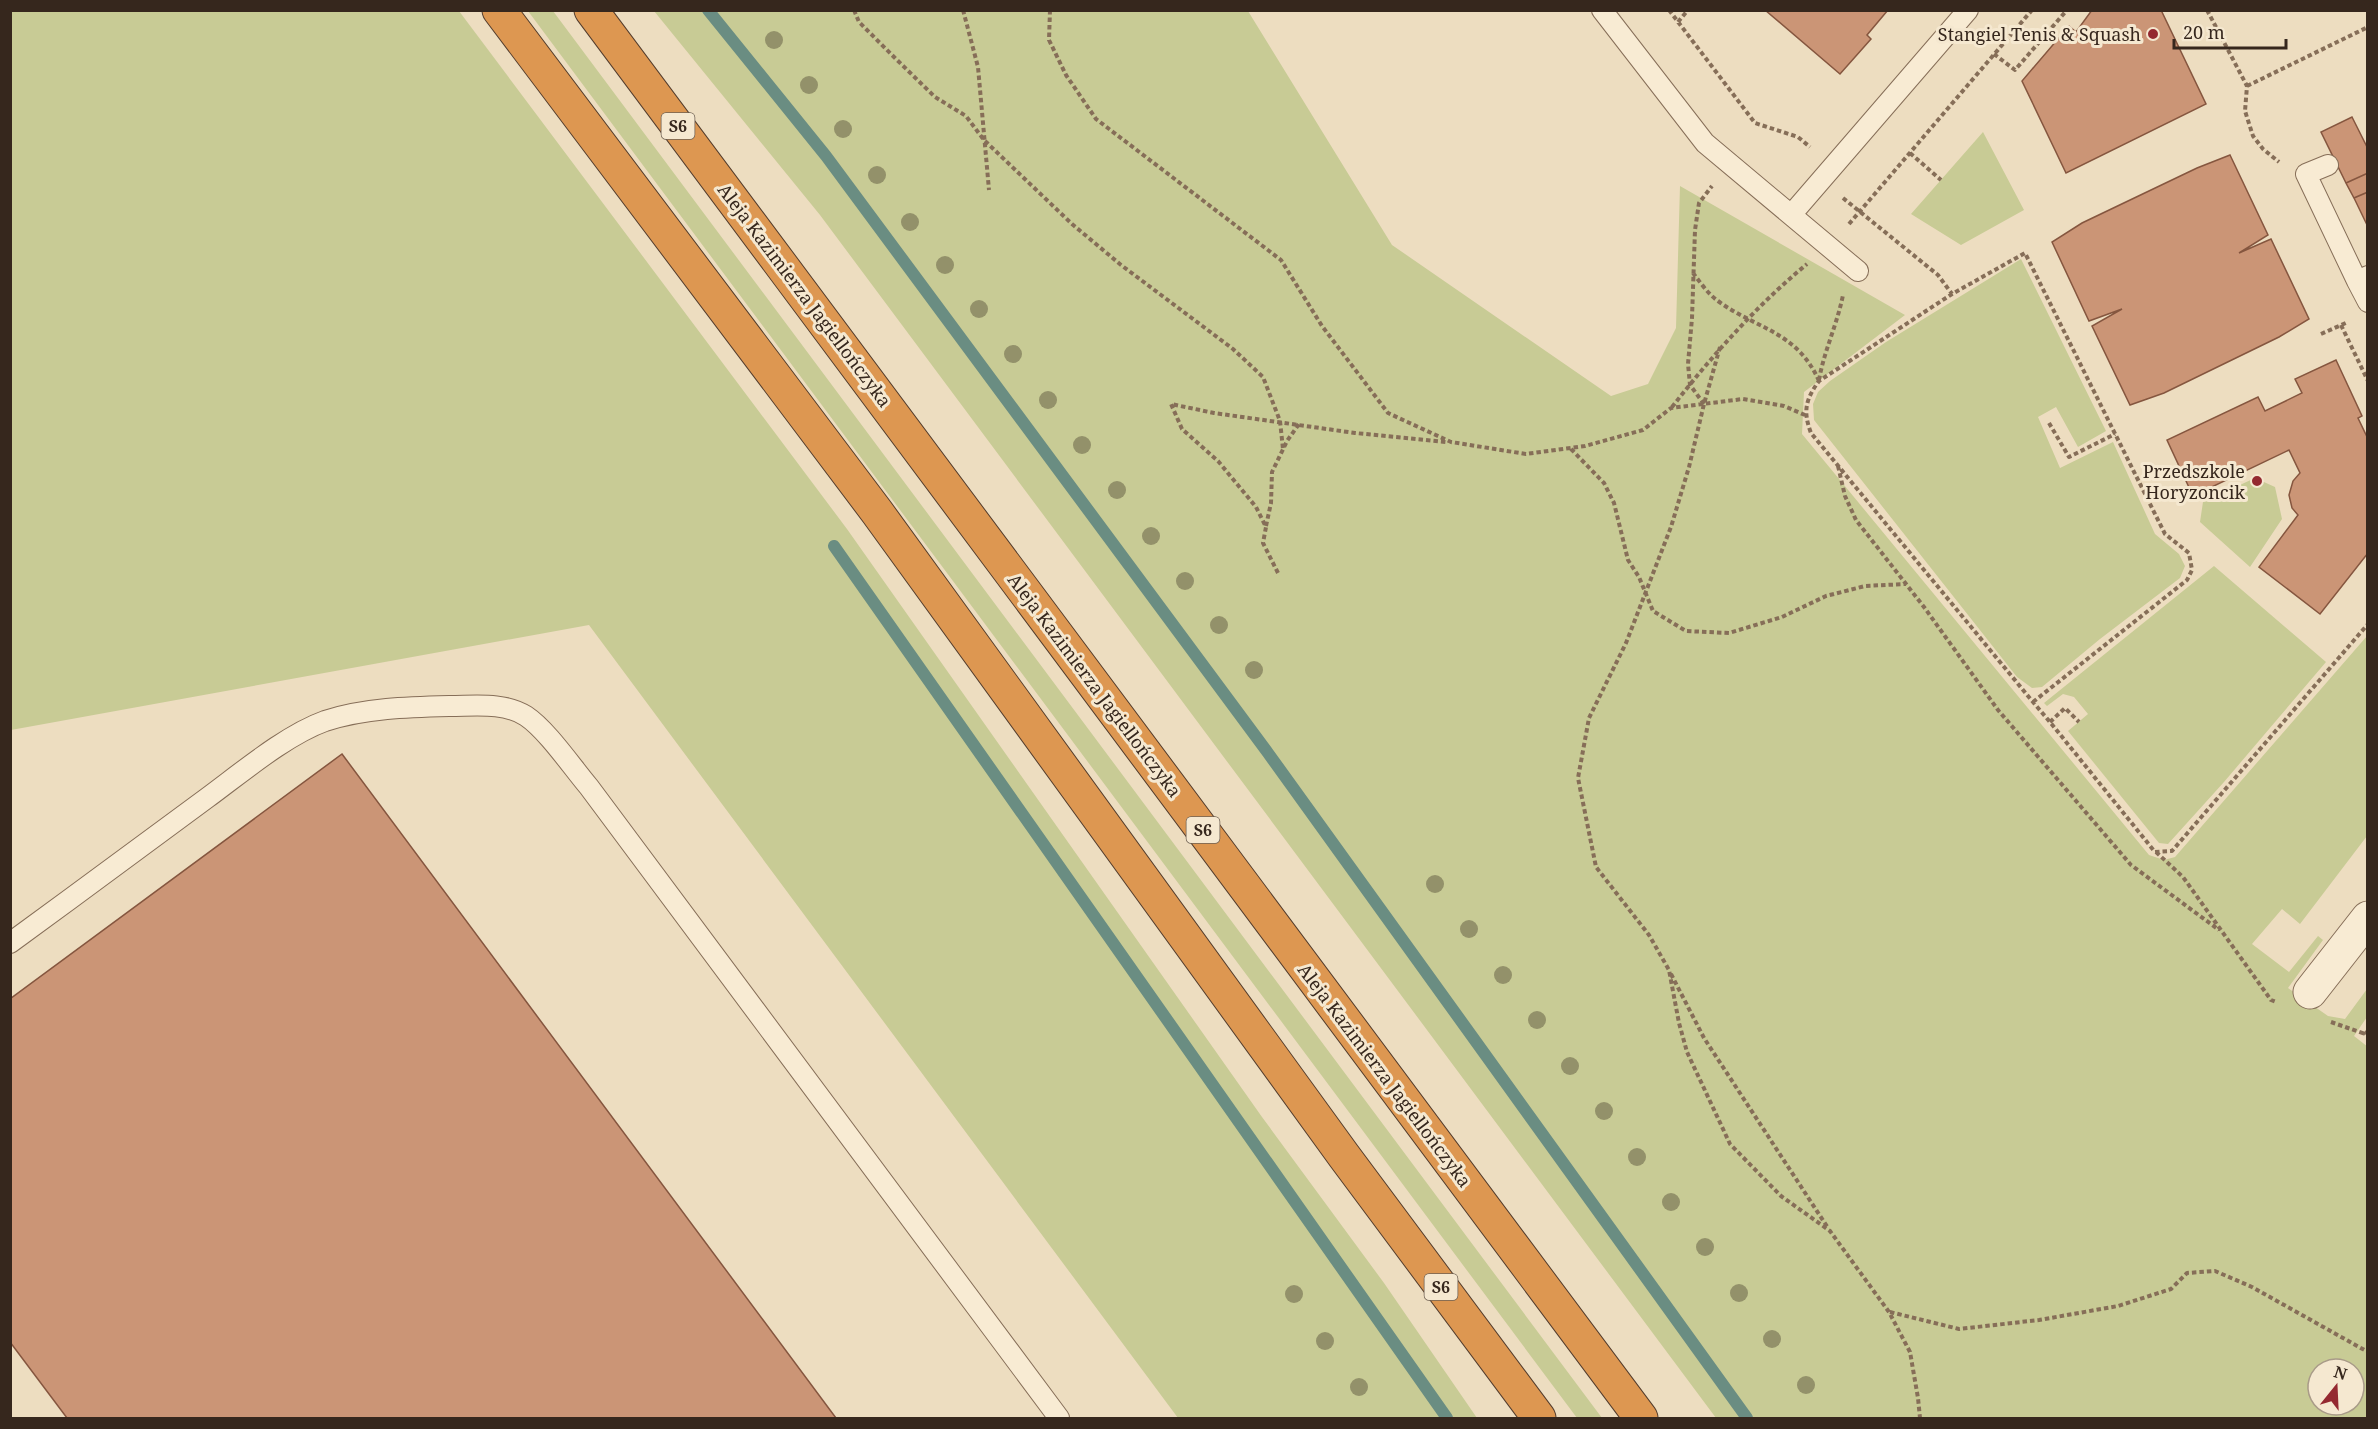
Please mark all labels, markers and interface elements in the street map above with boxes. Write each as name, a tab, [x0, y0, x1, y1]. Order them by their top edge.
scale bar	[2174, 12, 2286, 50]
text: 20 m	[2183, 20, 2225, 44]
place label: Stangiel Tenis & Squash	[1938, 22, 2141, 46]
marker: Stangiel Tenis & Squash	[2146, 27, 2160, 41]
road number: S6	[662, 113, 694, 139]
street label: Aleja Kazimierza Jagiellończyka	[713, 178, 897, 412]
place label: Przedszkole Horyzoncik	[2143, 459, 2245, 504]
marker: Przedszkole Horyzoncik	[2250, 474, 2264, 488]
street label: Aleja Kazimierza Jagiellończyka	[1003, 568, 1187, 802]
road number: S6	[1186, 817, 1220, 843]
street label: Aleja Kazimierza Jagiellończyka	[1293, 958, 1477, 1192]
road number: S6	[1424, 1274, 1458, 1300]
north arrow	[2306, 1357, 2366, 1417]
text: N	[2331, 1360, 2350, 1385]

